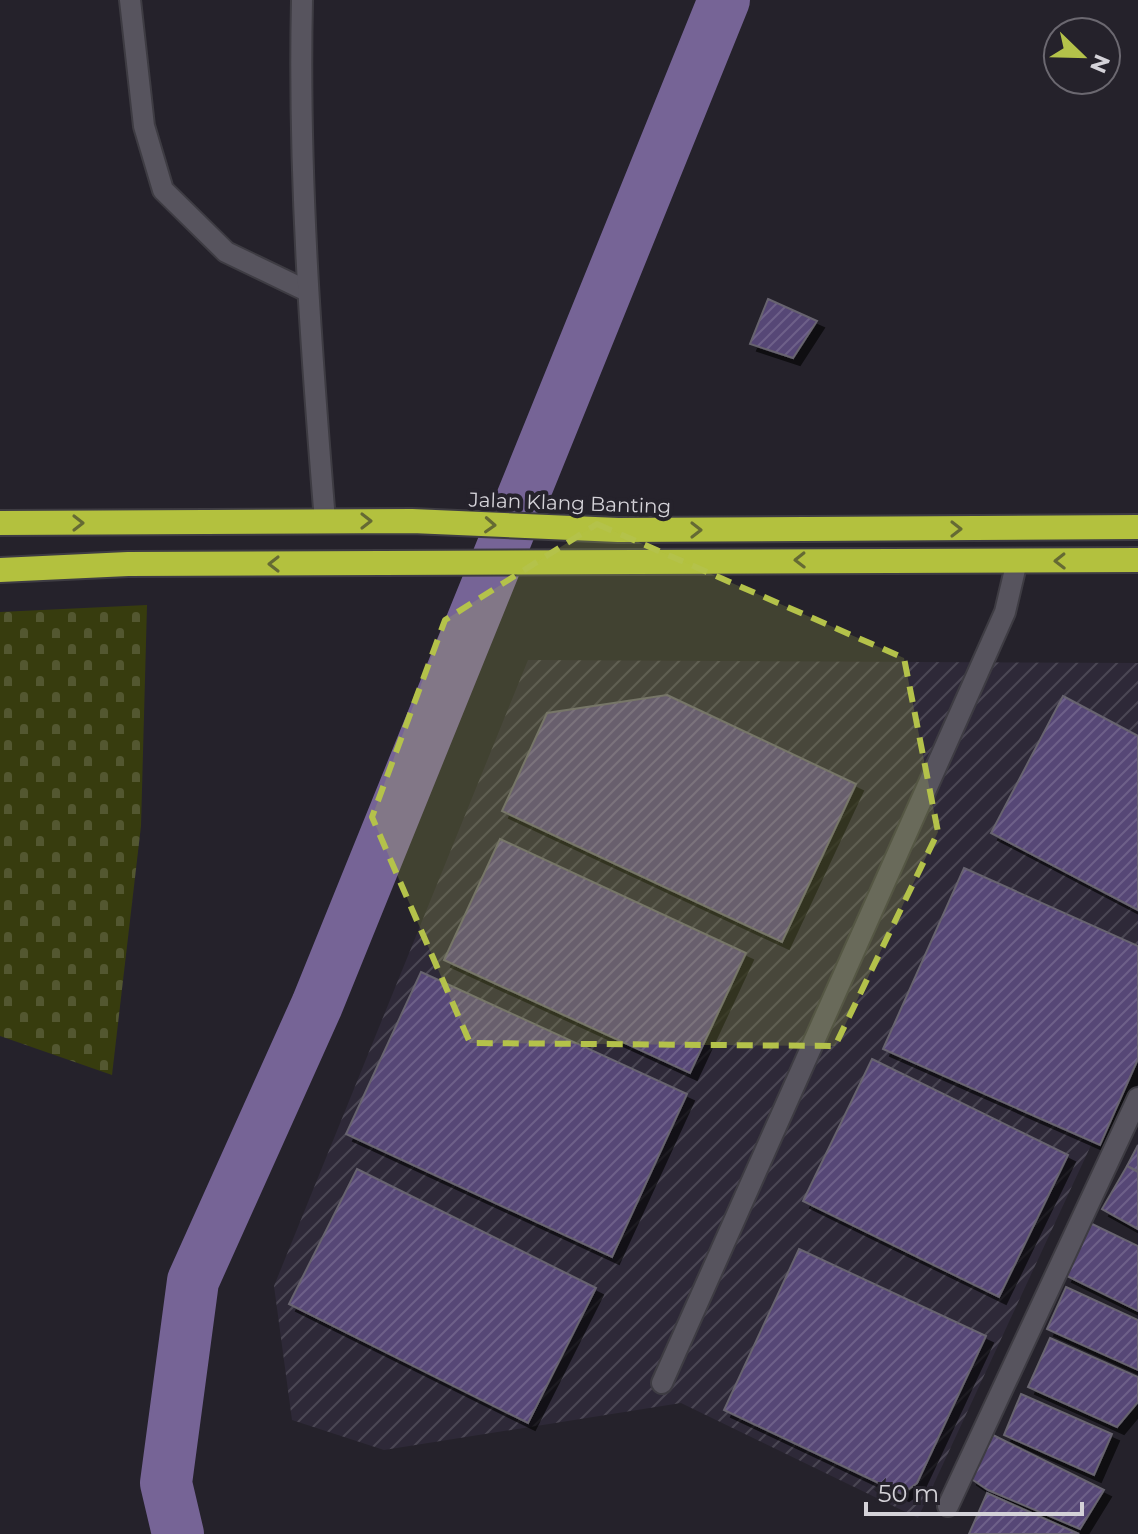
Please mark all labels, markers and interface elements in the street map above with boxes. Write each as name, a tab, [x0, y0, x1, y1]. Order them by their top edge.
north arrow	[1042, 16, 1122, 96]
text: N	[1084, 50, 1116, 77]
street label: Jalan Klang Banting	[467, 487, 672, 519]
one-way arrow	[360, 512, 373, 530]
one-way arrow	[72, 514, 85, 532]
one-way arrow	[484, 516, 497, 533]
one-way arrow	[950, 520, 963, 537]
one-way arrow	[690, 521, 703, 539]
one-way arrow	[793, 551, 806, 569]
one-way arrow	[1053, 552, 1066, 570]
one-way arrow	[267, 555, 280, 573]
scale bar	[866, 1466, 1082, 1516]
text: 50 m	[878, 1479, 939, 1508]

